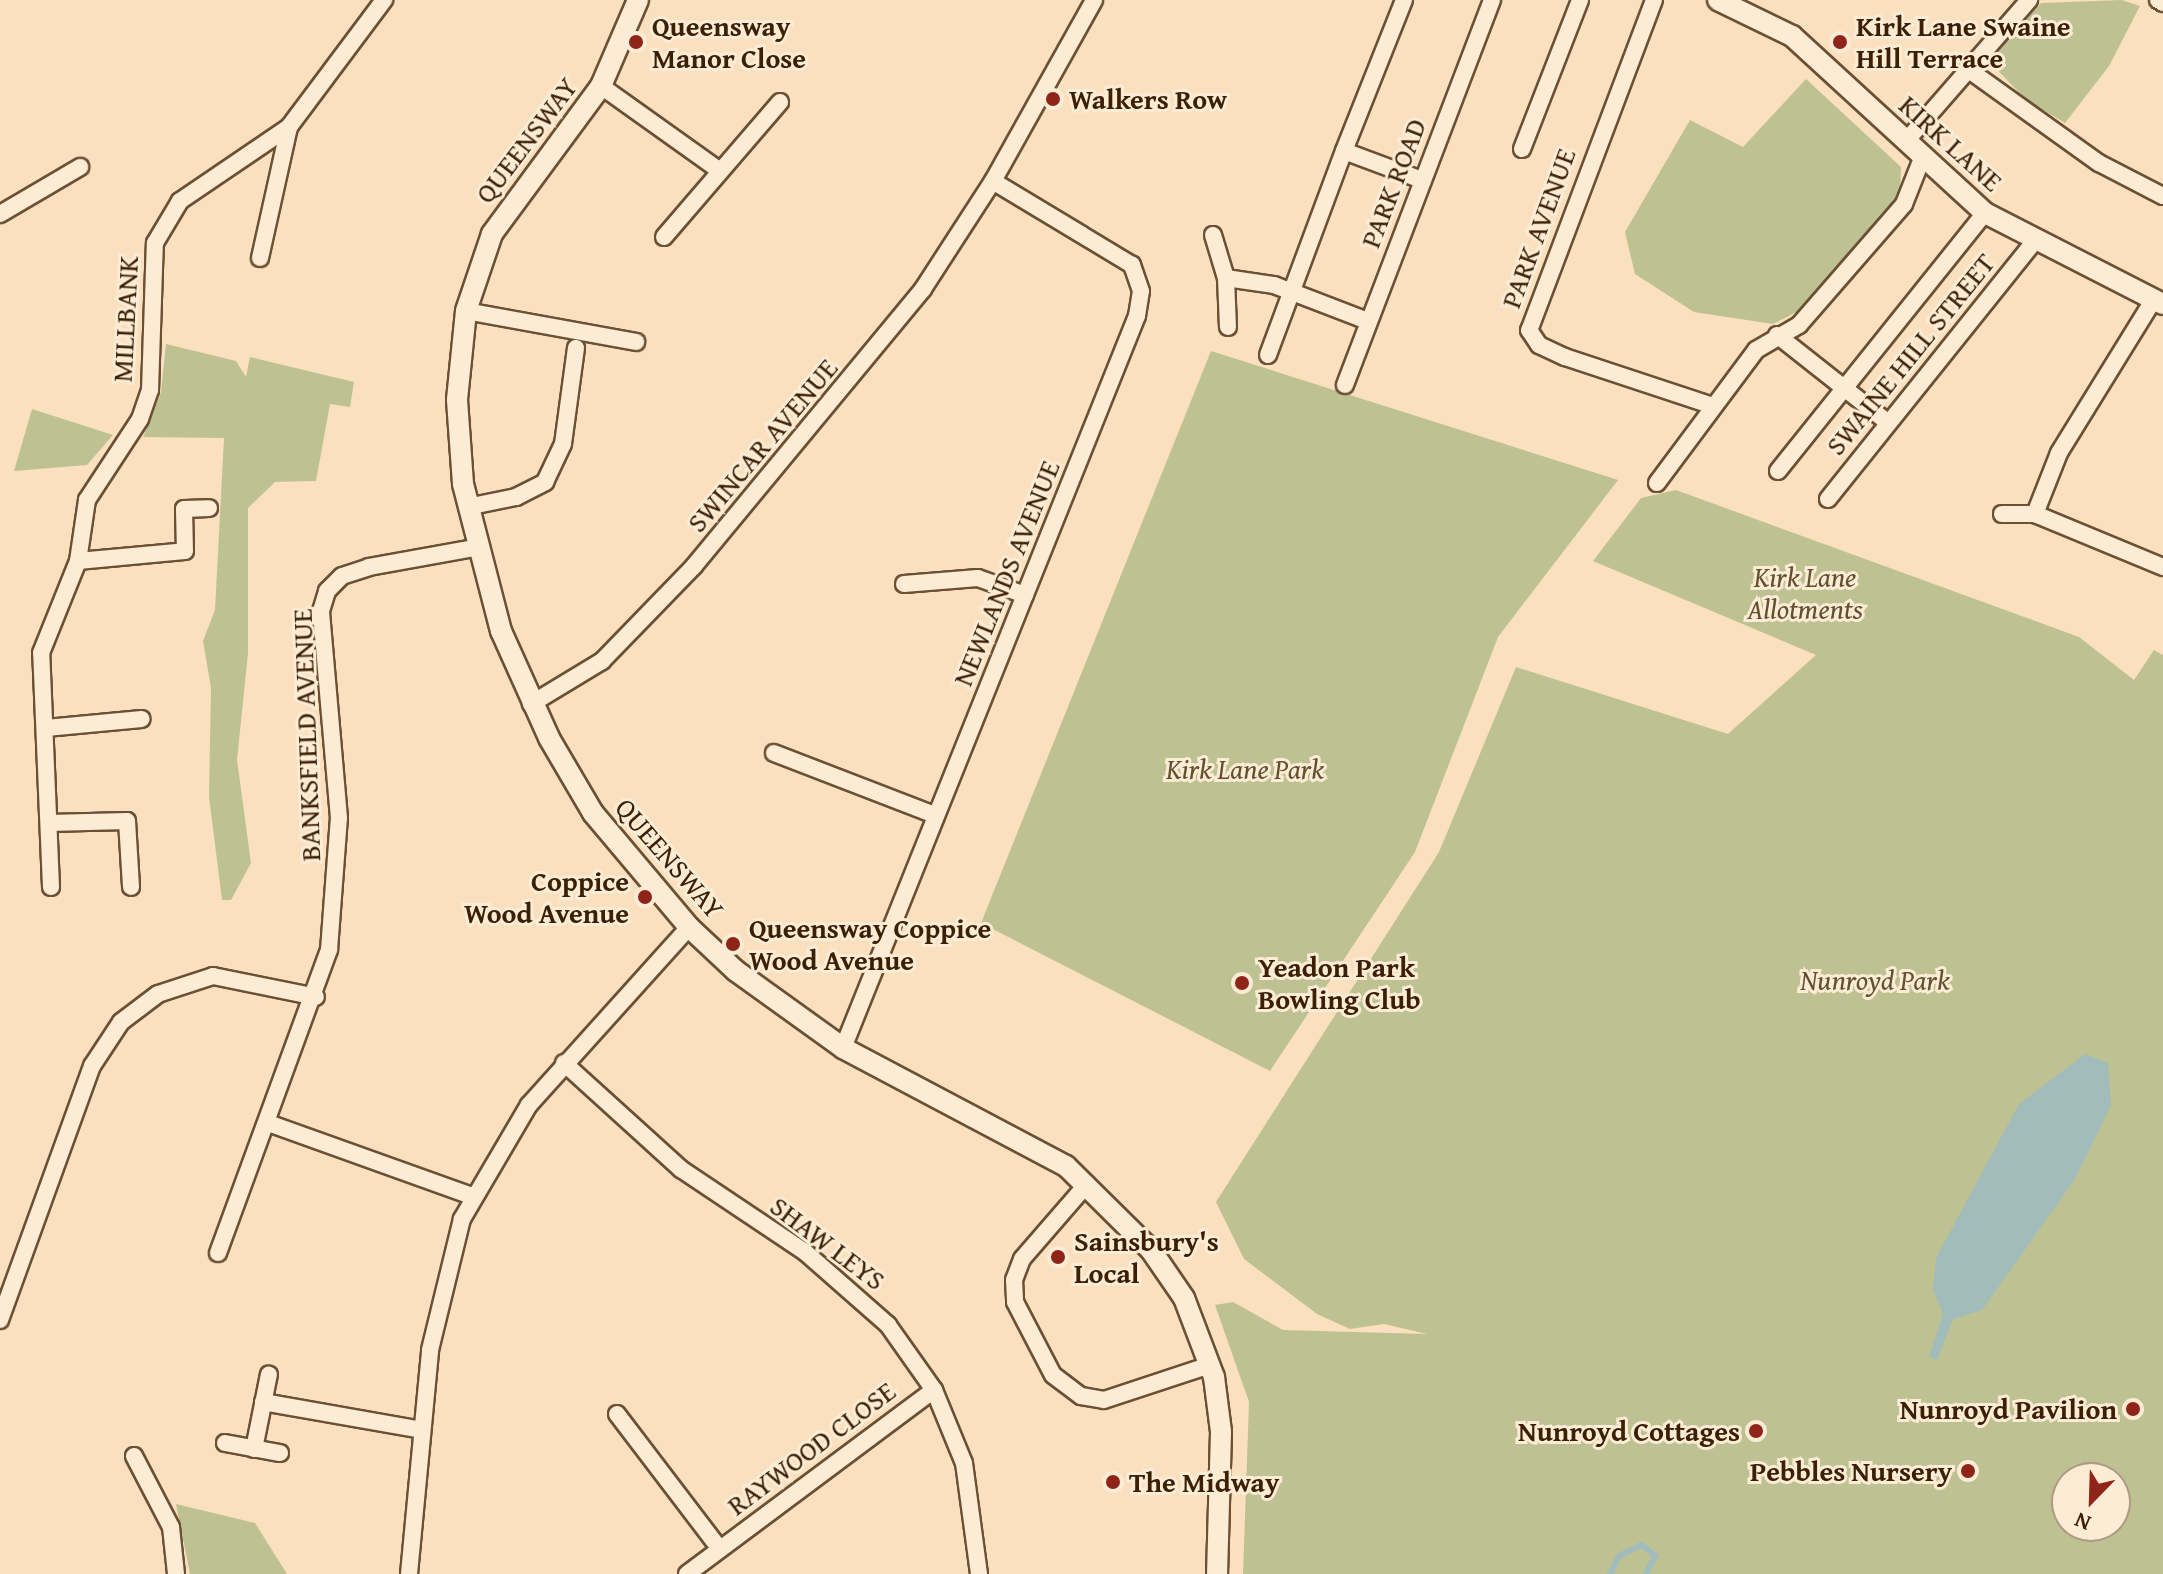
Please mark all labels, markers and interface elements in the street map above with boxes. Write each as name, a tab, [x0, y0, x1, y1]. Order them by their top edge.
place label: Queensway Manor Close	[652, 9, 806, 75]
place label: Kirk Lane Swaine Hill Terrace	[1856, 9, 2070, 75]
marker: Queensway Manor Close	[627, 33, 645, 51]
marker: Kirk Lane Swaine Hill Terrace	[1831, 33, 1849, 51]
street label: QUEENSWAY	[468, 71, 584, 209]
place label: Walkers Row	[1069, 82, 1227, 116]
street label: KIRK LANE	[1893, 88, 2009, 198]
marker: Walkers Row	[1044, 90, 1062, 108]
street label: PARK ROAD	[1353, 114, 1433, 252]
street label: PARK AVENUE	[1494, 144, 1582, 312]
street label: SWAINE HILL STREET	[1818, 246, 2002, 462]
street label: MILLBANK	[105, 255, 145, 383]
street label: SWINCAR AVENUE	[680, 351, 844, 539]
street label: NEWLANDS AVENUE	[945, 455, 1067, 691]
park label: Kirk Lane Allotments	[1747, 560, 1863, 626]
street label: BANKSFIELD AVENUE	[285, 608, 327, 862]
park label: Kirk Lane Park	[1166, 752, 1324, 786]
street label: QUEENSWAY	[609, 791, 731, 925]
place label: Coppice Wood Avenue	[464, 864, 629, 930]
marker: Coppice Wood Avenue	[636, 888, 654, 906]
place label: Queensway Coppice Wood Avenue	[749, 911, 991, 977]
marker: Queensway Coppice Wood Avenue	[724, 935, 742, 953]
place label: Yeadon Park Bowling Club	[1258, 950, 1421, 1016]
park label: Nunroyd Park	[1800, 963, 1950, 997]
marker: Yeadon Park Bowling Club	[1233, 974, 1251, 992]
street label: SHAW LEYS	[764, 1189, 892, 1297]
place label: Sainsbury's Local	[1074, 1224, 1219, 1290]
marker: Sainsbury's Local	[1049, 1248, 1067, 1266]
street label: RAYWOOD CLOSE	[720, 1374, 902, 1522]
place label: Nunroyd Pavilion	[1900, 1392, 2117, 1426]
marker: Nunroyd Pavilion	[2124, 1400, 2142, 1418]
place label: Nunroyd Cottages	[1518, 1414, 1740, 1448]
marker: Nunroyd Cottages	[1747, 1422, 1765, 1440]
place label: Pebbles Nursery	[1750, 1454, 1952, 1488]
marker: Pebbles Nursery	[1959, 1462, 1977, 1480]
north arrow	[2051, 1462, 2131, 1542]
place label: The Midway	[1129, 1465, 1279, 1499]
marker: The Midway	[1104, 1473, 1122, 1491]
text: N	[2069, 1505, 2095, 1540]

